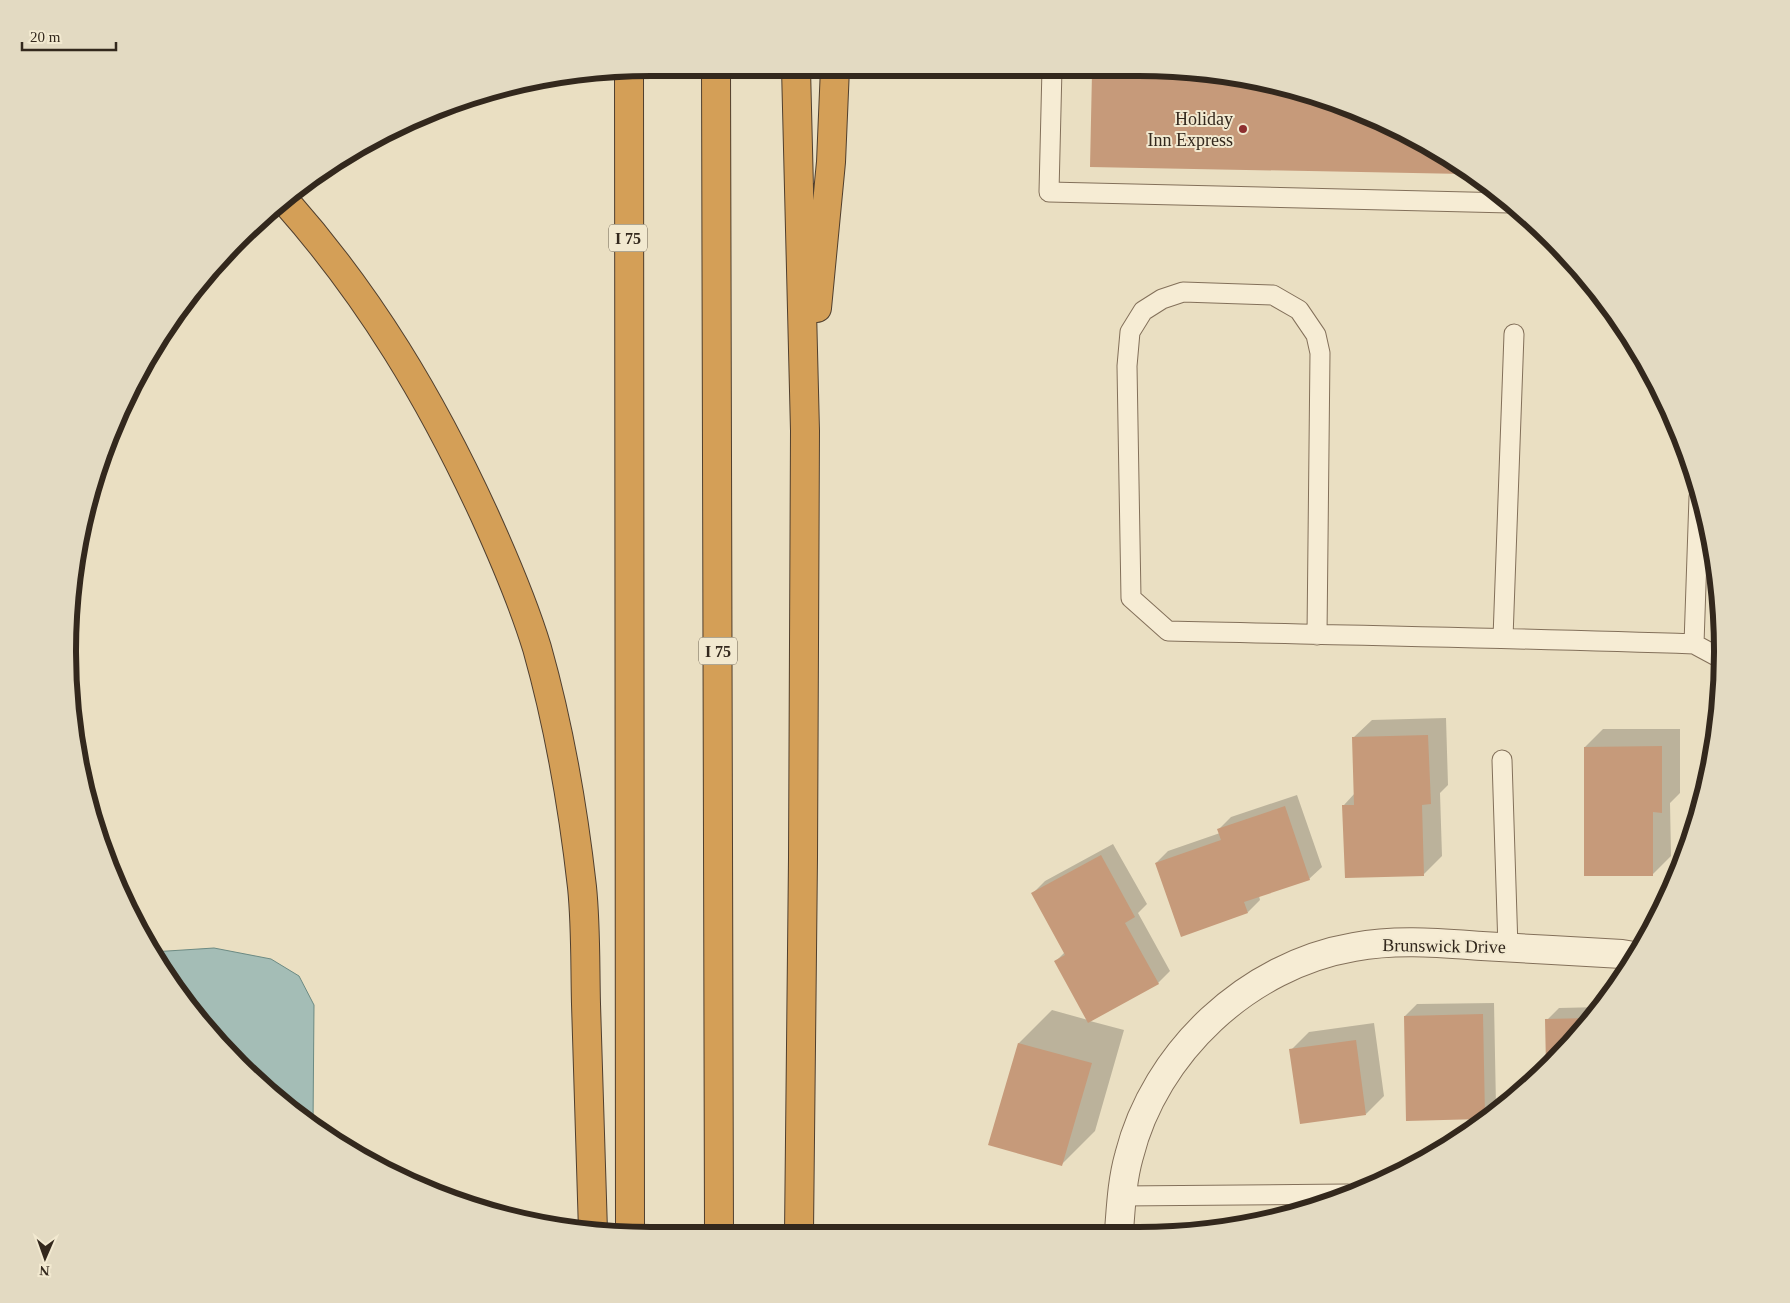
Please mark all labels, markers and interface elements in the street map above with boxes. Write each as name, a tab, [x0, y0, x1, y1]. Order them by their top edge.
scale bar	[22, 20, 116, 52]
text: 20 m	[30, 29, 61, 45]
place label: Holiday Inn Express	[1148, 109, 1233, 150]
marker: Holiday Inn Express	[1237, 123, 1249, 135]
road number: I 75	[609, 224, 647, 252]
road number: I 75	[699, 637, 737, 664]
street label: Brunswick Drive	[1382, 935, 1506, 957]
north arrow	[20, 1233, 70, 1283]
text: N	[39, 1263, 50, 1278]

